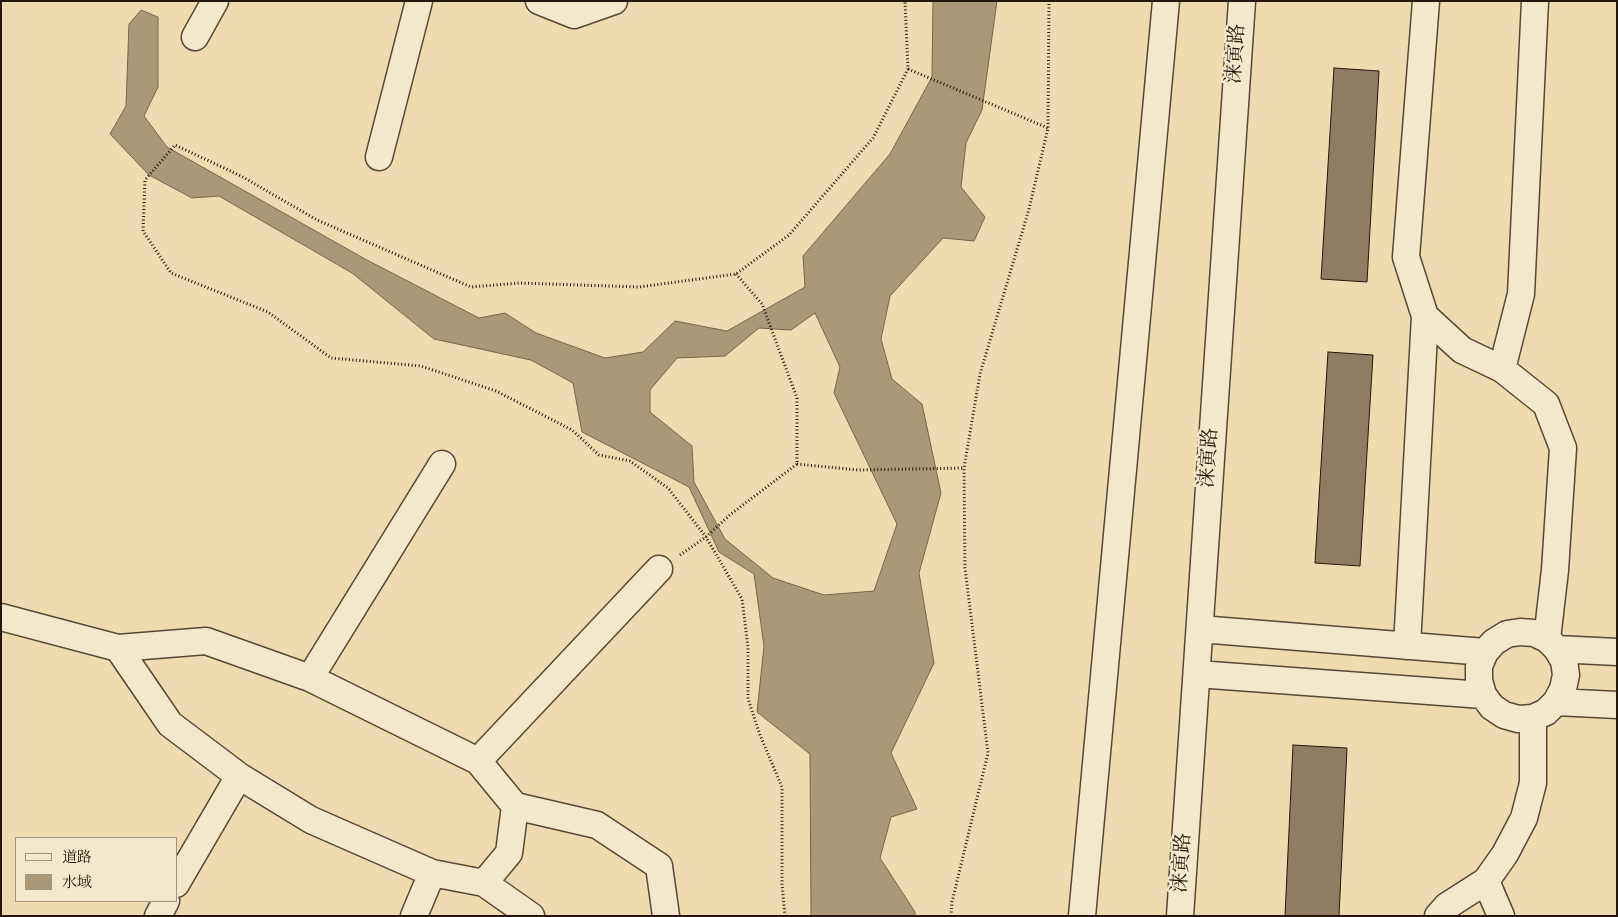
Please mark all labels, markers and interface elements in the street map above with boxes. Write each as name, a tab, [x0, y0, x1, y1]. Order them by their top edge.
street label: 涞寅路	[1224, 23, 1252, 85]
street label: 涞寅路	[1197, 427, 1225, 489]
street label: 涞寅路	[1170, 832, 1198, 894]
legend	[15, 837, 178, 902]
text: 道路	[62, 848, 92, 869]
text: 水域	[62, 873, 92, 894]

